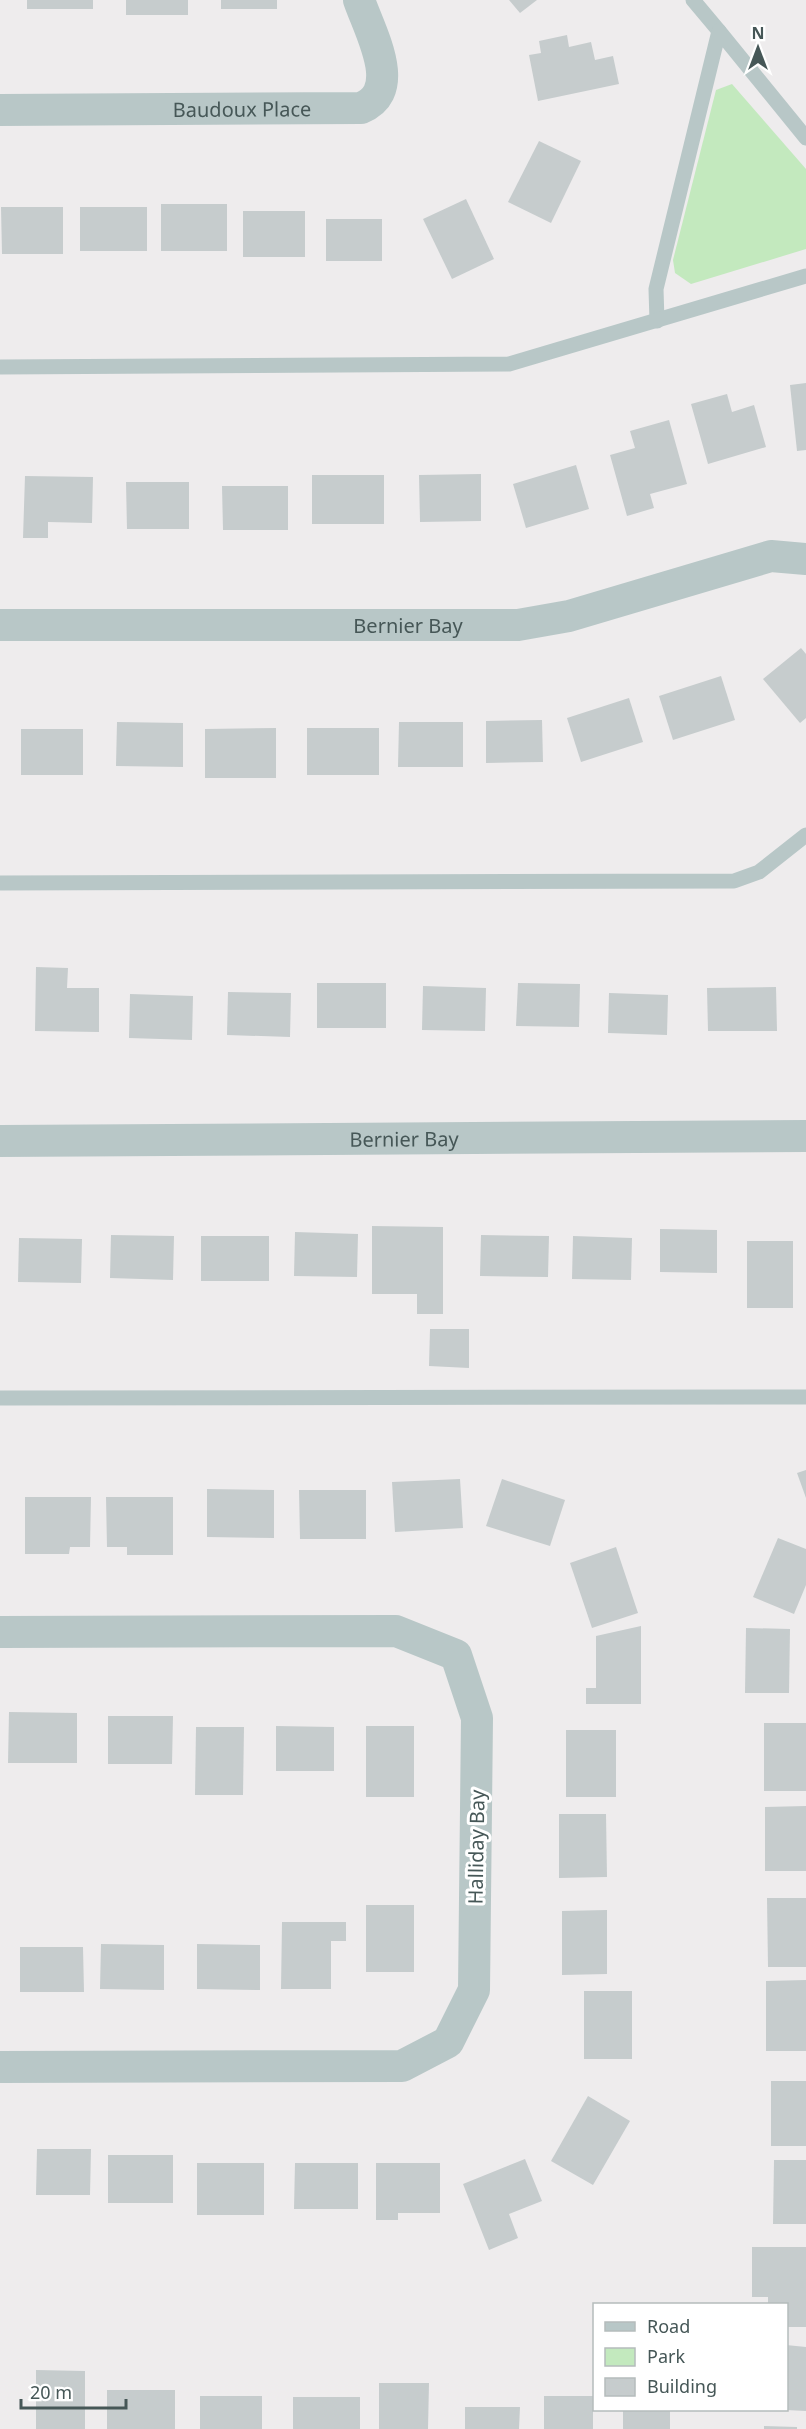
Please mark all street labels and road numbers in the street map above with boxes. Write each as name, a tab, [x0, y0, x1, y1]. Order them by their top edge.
street label: Baudoux Place	[173, 95, 311, 123]
street label: Bernier Bay	[353, 612, 463, 639]
street label: Bernier Bay	[349, 1125, 460, 1152]
street label: Halliday Bay	[461, 1789, 491, 1905]

